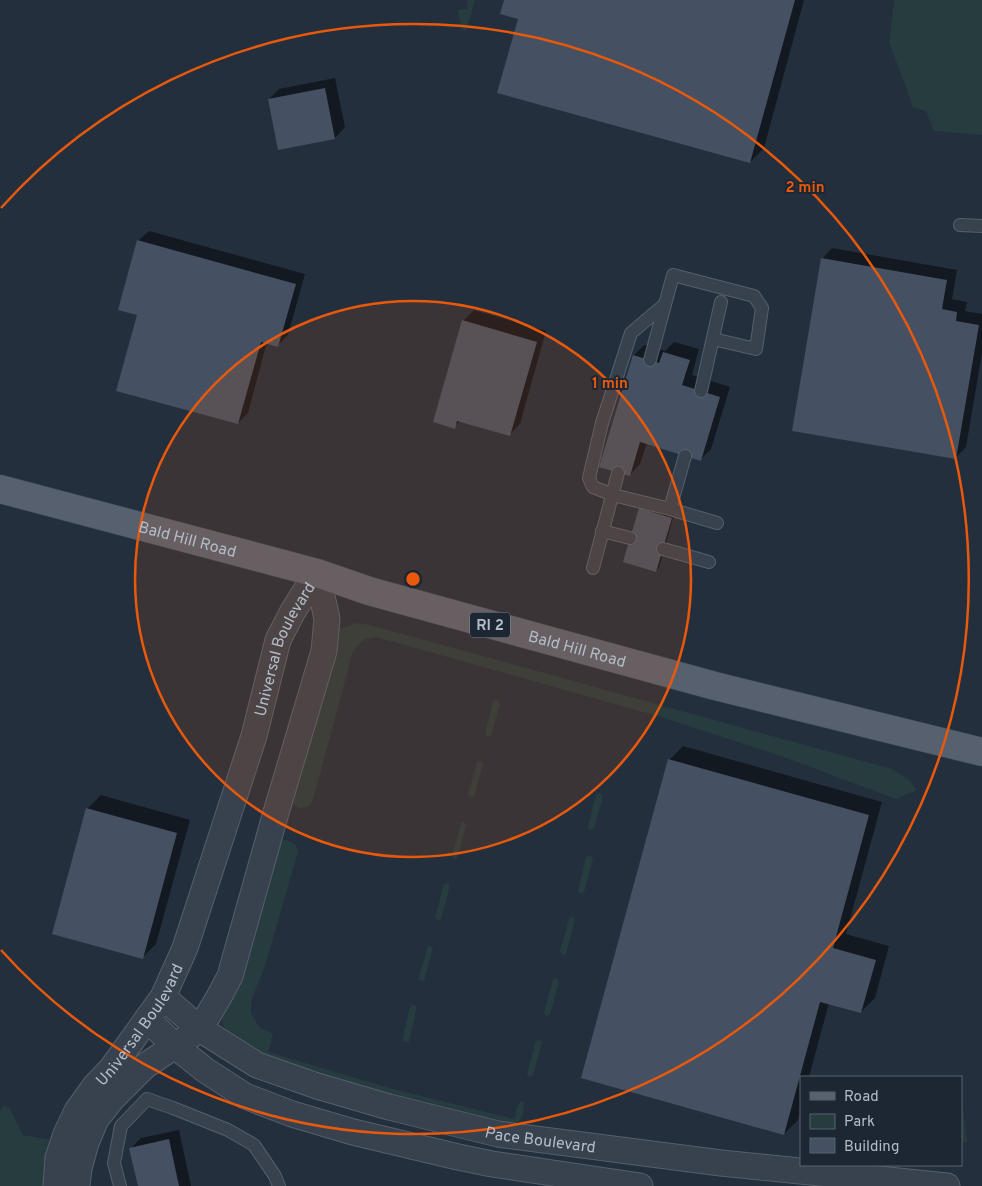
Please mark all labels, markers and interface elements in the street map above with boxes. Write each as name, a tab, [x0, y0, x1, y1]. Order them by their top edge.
text: 2 min	[785, 179, 825, 198]
text: 1 min	[592, 375, 628, 394]
street label: Bald Hill Road	[136, 518, 238, 563]
centre of rings	[404, 570, 422, 588]
street label: Universal Boulevard	[251, 579, 321, 719]
road number: RI 2	[470, 612, 510, 638]
street label: Bald Hill Road	[526, 627, 628, 673]
street label: Universal Boulevard	[92, 961, 189, 1091]
legend	[800, 1076, 962, 1166]
text: Road	[844, 1088, 879, 1107]
text: Park	[844, 1113, 875, 1132]
street label: Pace Boulevard	[483, 1123, 597, 1159]
text: Building	[844, 1138, 899, 1157]

